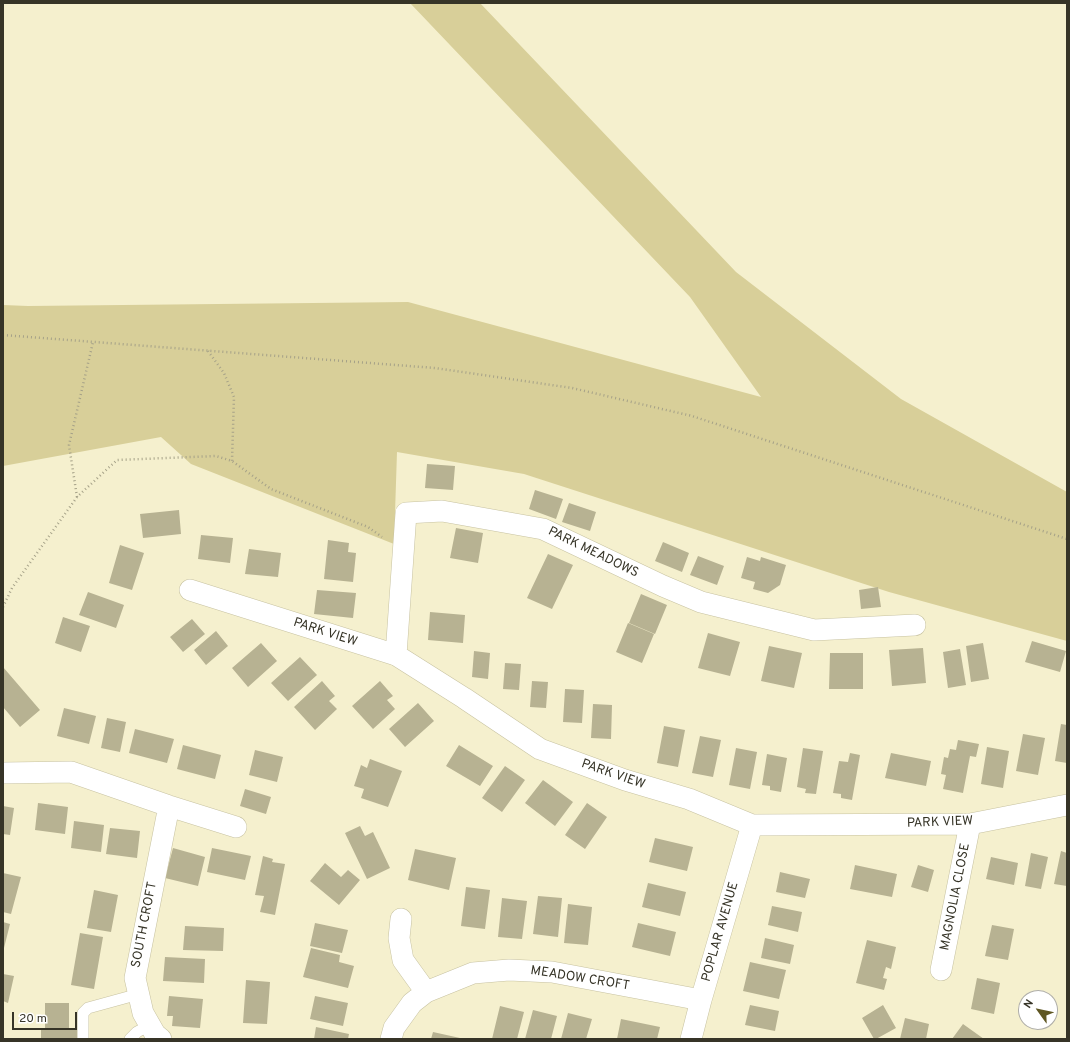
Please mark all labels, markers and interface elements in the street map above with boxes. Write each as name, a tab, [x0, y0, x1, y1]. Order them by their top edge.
street label: PARK MEADOWS	[545, 524, 641, 582]
street label: PARK VIEW	[291, 615, 359, 651]
street label: PARK VIEW	[579, 757, 647, 793]
street label: PARK VIEW	[907, 814, 973, 832]
street label: MAGNOLIA CLOSE	[938, 842, 974, 952]
street label: POPLAR AVENUE	[699, 880, 743, 984]
street label: SOUTH CROFT	[129, 881, 161, 969]
street label: MEADOW CROFT	[529, 963, 631, 995]
north arrow	[1018, 990, 1058, 1030]
text: N	[1021, 997, 1037, 1011]
scale bar	[14, 1004, 79, 1030]
text: 20 m	[19, 1011, 47, 1027]

